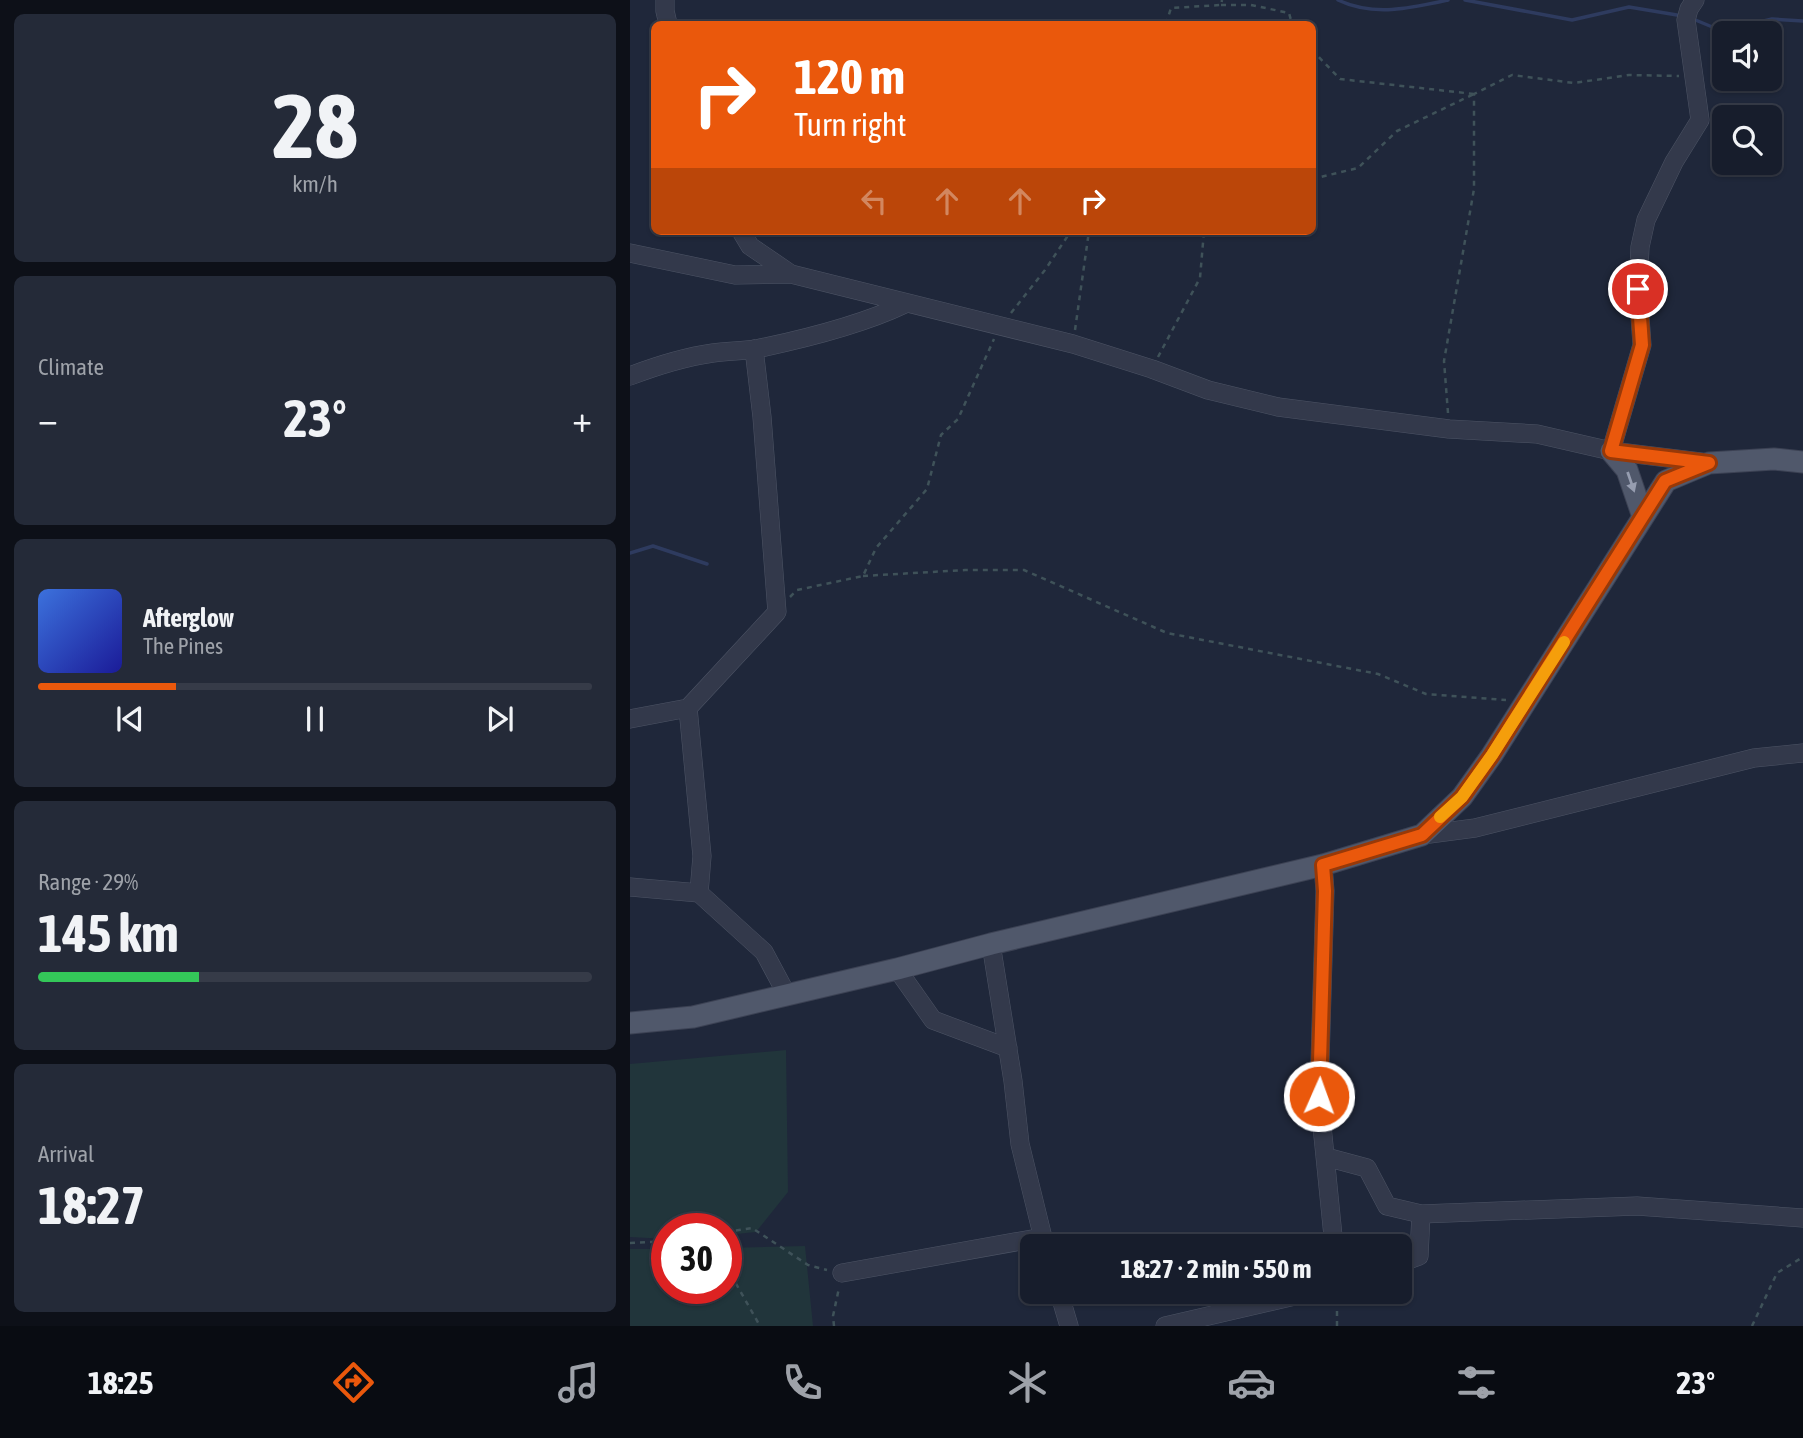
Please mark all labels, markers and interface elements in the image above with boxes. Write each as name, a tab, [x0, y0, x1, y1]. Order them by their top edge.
map controls	[1712, 21, 1782, 175]
button: sound	[1712, 21, 1782, 91]
text: 120 m	[794, 48, 905, 104]
icon: right	[679, 49, 770, 140]
text: 28	[272, 73, 358, 177]
button: search	[1712, 105, 1782, 175]
text: Turn right	[794, 106, 907, 143]
text: km/h	[292, 171, 338, 197]
icon: left	[855, 182, 893, 220]
icon: ahead	[928, 182, 966, 220]
icon: ahead	[1001, 182, 1039, 220]
icon: right	[1074, 182, 1112, 220]
pin	[1608, 259, 1668, 319]
icon: arrive	[1619, 270, 1657, 308]
text: Climate	[38, 354, 104, 380]
text: 23°	[283, 388, 347, 448]
text: −	[38, 397, 58, 440]
text: +	[572, 397, 592, 440]
one-way arrow	[1626, 472, 1637, 493]
text: Afterglow	[143, 603, 234, 633]
text: The Pines	[143, 633, 223, 659]
icon: previous	[111, 700, 149, 738]
icon: pause	[296, 700, 334, 738]
icon: next	[481, 700, 519, 738]
text: Range · 29%	[38, 869, 138, 895]
text: 145 km	[38, 903, 179, 963]
position arrow	[1282, 1059, 1356, 1133]
text: Arrival	[38, 1141, 94, 1167]
text: 18:27	[38, 1175, 145, 1235]
speed limit sign: 30	[651, 1213, 742, 1304]
text: 18:27 · 2 min · 550 m	[1121, 1254, 1311, 1284]
icon: directions	[329, 1358, 378, 1407]
icon: music	[554, 1358, 603, 1407]
icon: phone	[778, 1358, 827, 1407]
icon: climate	[1003, 1358, 1052, 1407]
icon: car	[1227, 1358, 1276, 1407]
icon: filters	[1452, 1358, 1501, 1407]
text: 18:25	[88, 1364, 154, 1401]
text: 23°	[1676, 1364, 1715, 1401]

